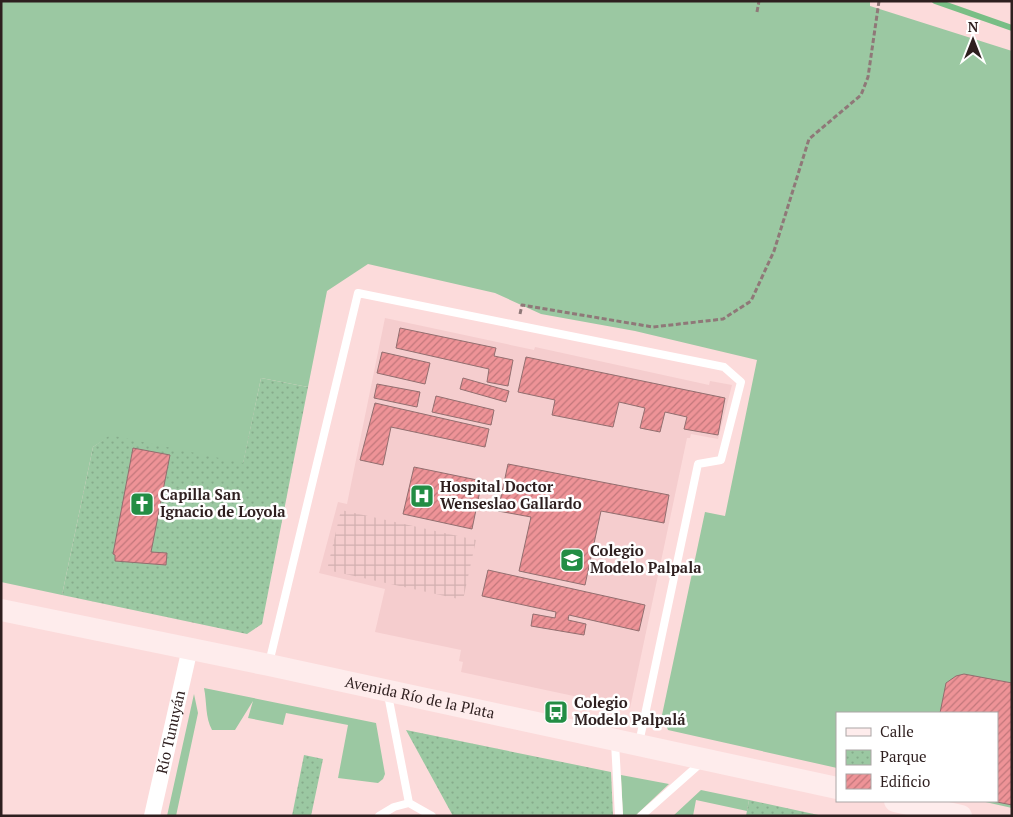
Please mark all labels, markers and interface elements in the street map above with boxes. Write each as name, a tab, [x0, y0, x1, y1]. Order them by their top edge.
north arrow	[948, 15, 998, 65]
text: N	[968, 17, 979, 36]
place label: Hospital Doctor Wenseslao Gallardo	[440, 476, 582, 513]
hospital icon: Hospital Doctor Wenseslao Gallardo	[409, 483, 435, 509]
place label: Capilla San Ignacio de Loyola	[160, 484, 286, 521]
church icon: Capilla San Ignacio de Loyola	[129, 491, 155, 517]
place label: Colegio Modelo Palpala	[590, 540, 702, 577]
school or university icon: Colegio Modelo Palpala	[559, 547, 585, 573]
street label: Avenida Río de la Plata	[343, 671, 497, 723]
street label: Río Tunuyán	[151, 688, 189, 776]
place label: Colegio Modelo Palpalá	[574, 692, 686, 729]
bus stop icon: Colegio Modelo Palpalá	[543, 699, 569, 725]
legend	[836, 712, 998, 802]
text: Calle	[880, 721, 914, 741]
text: Parque	[880, 746, 927, 766]
text: Edificio	[880, 771, 930, 791]

